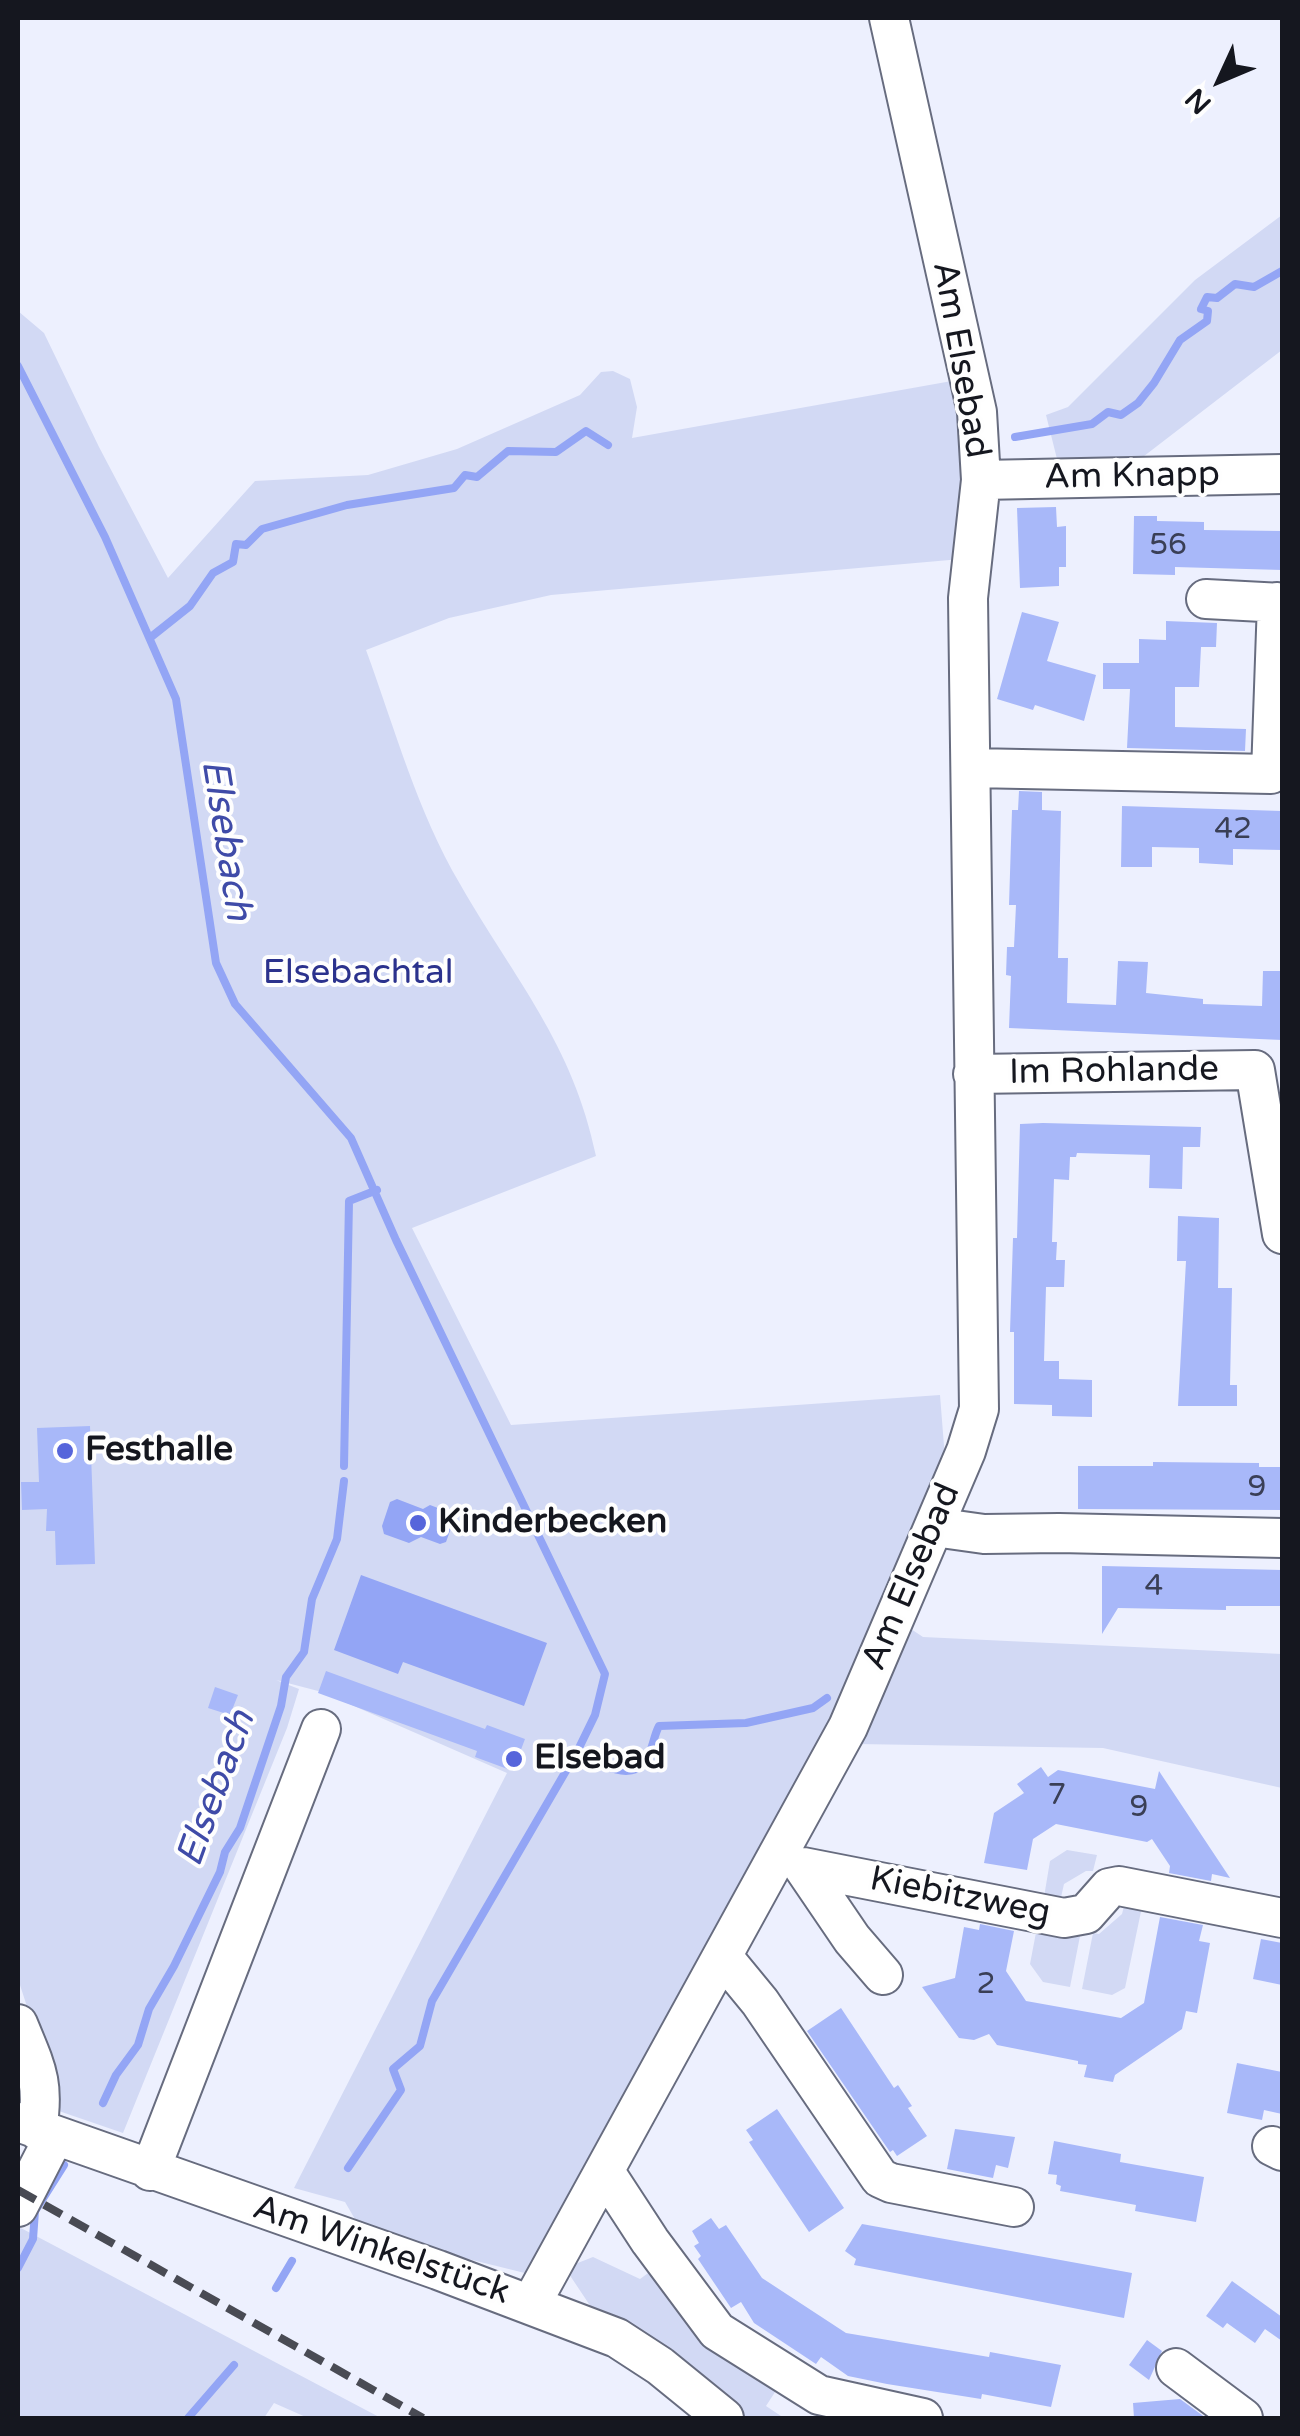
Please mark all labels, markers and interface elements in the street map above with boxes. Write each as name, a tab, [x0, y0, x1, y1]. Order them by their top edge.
north arrow	[1170, 30, 1270, 130]
text: N	[1178, 81, 1218, 121]
street label: Am Elsebad	[922, 259, 998, 461]
street label: Am Knapp	[1044, 454, 1220, 500]
house number: 56	[1149, 528, 1187, 564]
water label: Elsebach	[190, 756, 260, 924]
house number: 42	[1214, 812, 1252, 848]
park label: Elsebachtal	[263, 953, 453, 995]
street label: Im Rohlande	[1009, 1049, 1219, 1095]
place label: Festhalle	[85, 1430, 233, 1472]
marker: Festhalle	[54, 1440, 76, 1462]
house number: 9	[1248, 1470, 1266, 1506]
street label: Am Elsebad	[854, 1477, 970, 1677]
place label: Kinderbecken	[438, 1502, 667, 1544]
marker: Kinderbecken	[407, 1512, 429, 1534]
house number: 4	[1145, 1569, 1163, 1605]
water label: Elsebach	[168, 1705, 266, 1873]
place label: Elsebad	[534, 1738, 665, 1780]
marker: Elsebad	[503, 1748, 525, 1770]
house number: 7	[1048, 1778, 1066, 1814]
house number: 9	[1130, 1790, 1148, 1826]
street label: Kiebitzweg	[866, 1859, 1054, 1935]
house number: 2	[977, 1967, 995, 2003]
street label: Am Winkelstück	[247, 2187, 515, 2315]

